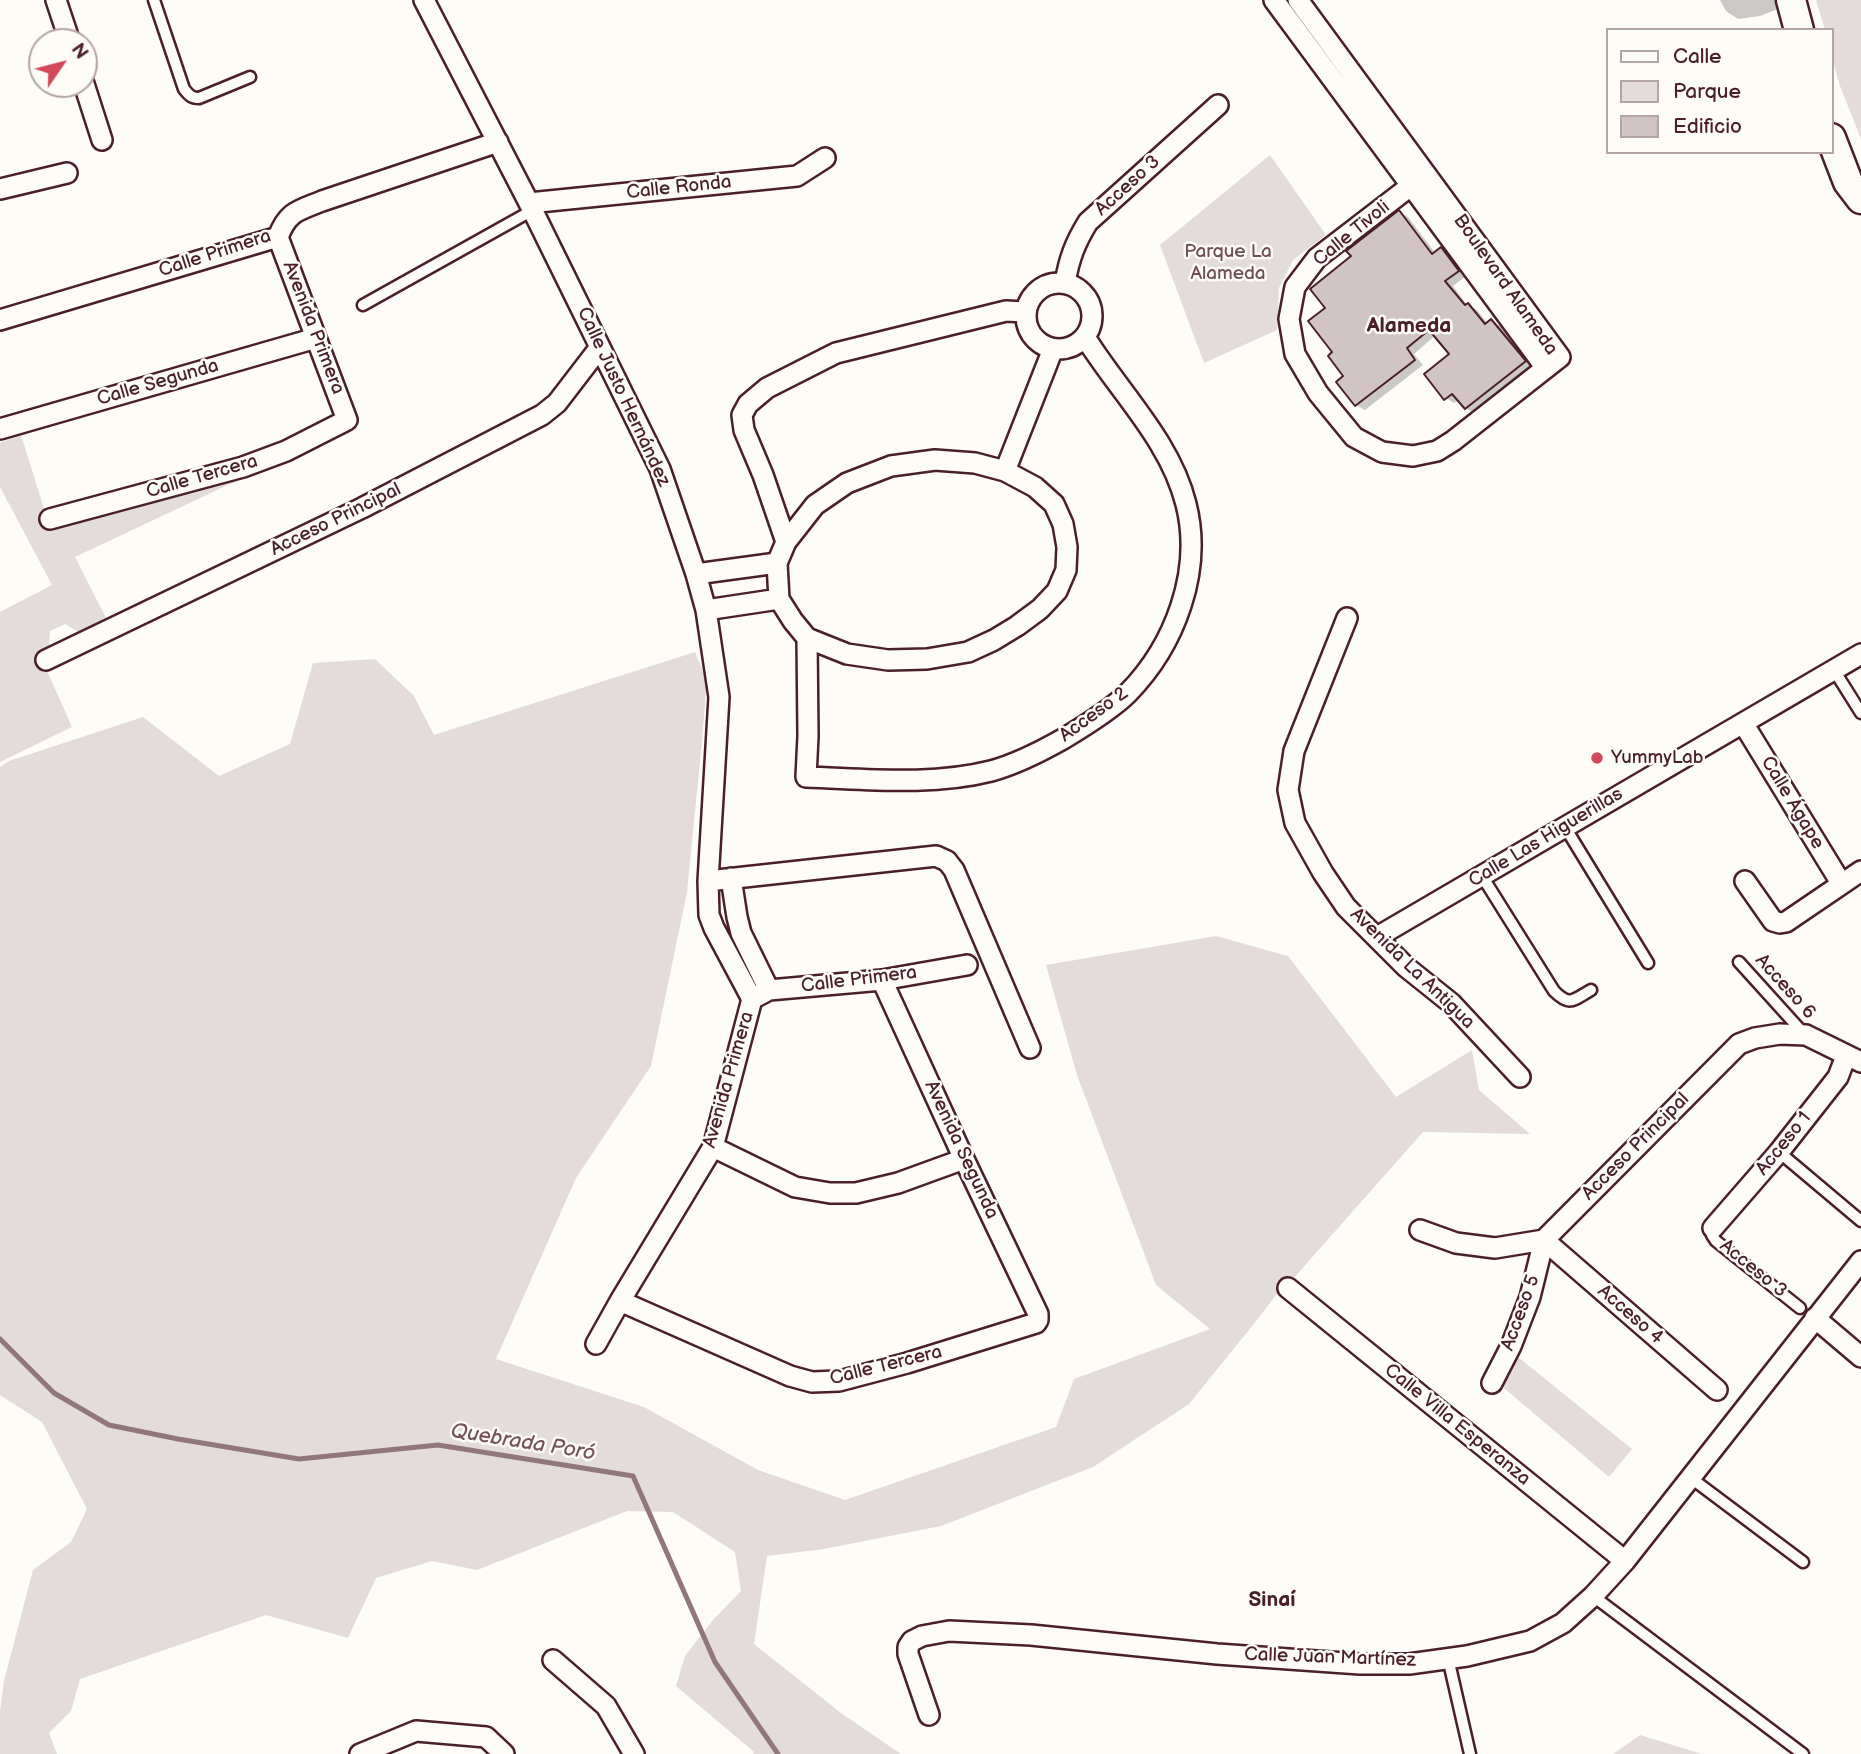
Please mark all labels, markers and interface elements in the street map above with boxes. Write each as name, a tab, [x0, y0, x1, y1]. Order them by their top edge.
north arrow	[28, 28, 98, 98]
legend	[1605, 28, 1833, 154]
text: N	[65, 39, 92, 64]
text: Calle	[1673, 44, 1722, 69]
text: Parque	[1673, 79, 1741, 104]
text: Edificio	[1673, 114, 1742, 139]
street label: Acceso 3	[1091, 151, 1165, 221]
street label: Calle Ronda	[625, 171, 733, 205]
street label: Calle Tivoli	[1309, 196, 1395, 272]
street label: Boulevard Alameda	[1448, 210, 1562, 360]
street label: Calle Primera	[156, 225, 274, 283]
park label: Parque La Alameda	[1184, 241, 1272, 285]
street label: Avenida Primera	[277, 258, 349, 398]
street label: Calle Justo Hernández	[571, 304, 675, 490]
district label: Alameda	[1367, 314, 1451, 340]
street label: Calle Segunda	[94, 355, 222, 411]
street label: Calle Tercera	[144, 450, 260, 504]
street label: Acceso Principal	[267, 479, 405, 561]
street label: Acceso 2	[1055, 682, 1133, 748]
place label: YummyLab	[1611, 747, 1704, 769]
marker: YummyLab	[1589, 750, 1605, 766]
street label: Calle Ágape	[1755, 752, 1829, 854]
street label: Calle Las Higuerillas	[1465, 783, 1627, 893]
street label: Avenida La Antigua	[1345, 904, 1479, 1034]
street label: Acceso 6	[1750, 950, 1820, 1024]
street label: Calle Primera	[800, 962, 918, 998]
street label: Avenida Primera	[699, 1009, 759, 1151]
street label: Avenida Segunda	[919, 1077, 1003, 1223]
street label: Acceso Principal	[1578, 1089, 1694, 1205]
street label: Acceso 1	[1751, 1108, 1817, 1180]
street label: Acceso 3	[1715, 1235, 1791, 1303]
street label: Acceso 5	[1497, 1272, 1545, 1354]
street label: Acceso 4	[1592, 1280, 1668, 1350]
street label: Calle Tercera	[828, 1341, 944, 1391]
street label: Calle Villa Esperanza	[1379, 1359, 1535, 1491]
water label: Quebrada Poró	[449, 1419, 597, 1467]
district label: Sinaí	[1249, 1588, 1295, 1614]
street label: Calle Juan Martínez	[1244, 1644, 1416, 1672]

